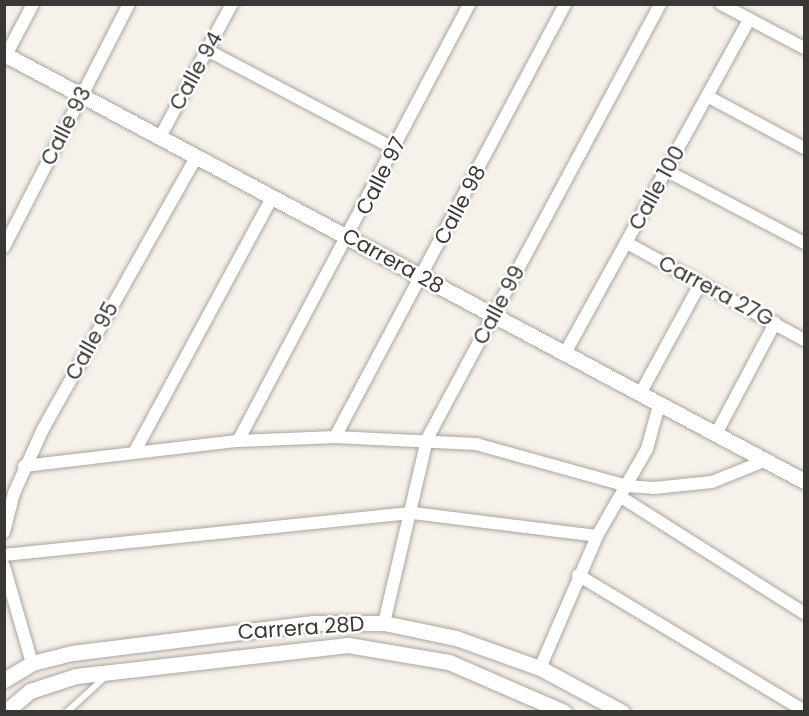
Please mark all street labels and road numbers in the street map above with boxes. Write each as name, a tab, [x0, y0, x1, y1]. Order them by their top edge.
street label: Calle 94	[164, 27, 228, 115]
street label: Calle 93	[35, 82, 97, 170]
street label: Calle 97	[351, 133, 411, 219]
street label: Calle 100	[624, 141, 690, 235]
street label: Calle 98	[429, 161, 491, 249]
street label: Carrera 28	[338, 223, 448, 299]
street label: Carrera 27G	[654, 250, 778, 332]
street label: Calle 99	[468, 261, 530, 349]
street label: Calle 95	[60, 297, 124, 385]
street label: Carrera 28D	[237, 611, 365, 645]

